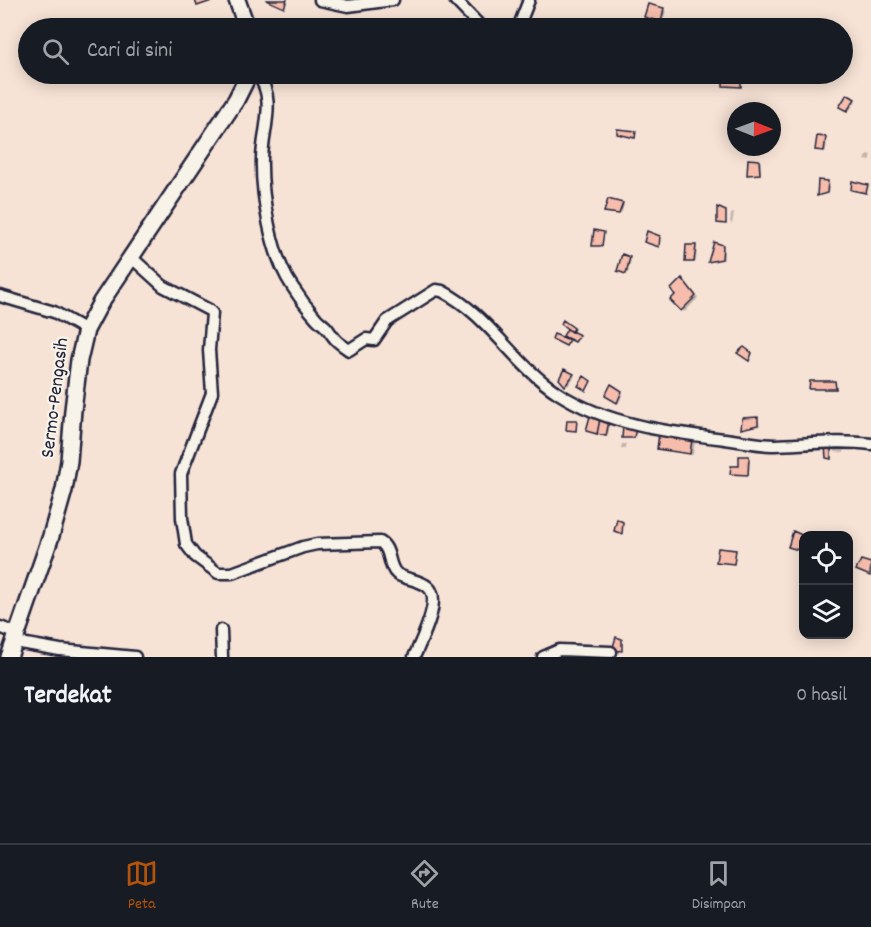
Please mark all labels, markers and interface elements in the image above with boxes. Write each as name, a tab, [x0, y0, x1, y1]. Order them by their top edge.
search box	[18, 18, 853, 84]
icon: search	[39, 35, 72, 68]
text: Cari di sini	[87, 36, 172, 67]
north arrow	[727, 102, 781, 156]
street label: Sermo-Pengasih	[35, 336, 77, 460]
map controls	[799, 531, 853, 639]
button: locate	[799, 531, 853, 585]
button: layers	[799, 585, 853, 639]
text: Terdekat	[24, 678, 112, 715]
text: 0 hasil	[796, 682, 847, 710]
tab: Peta	[125, 857, 158, 916]
tab: Rute	[408, 857, 441, 916]
tab: Disimpan	[692, 857, 746, 916]

